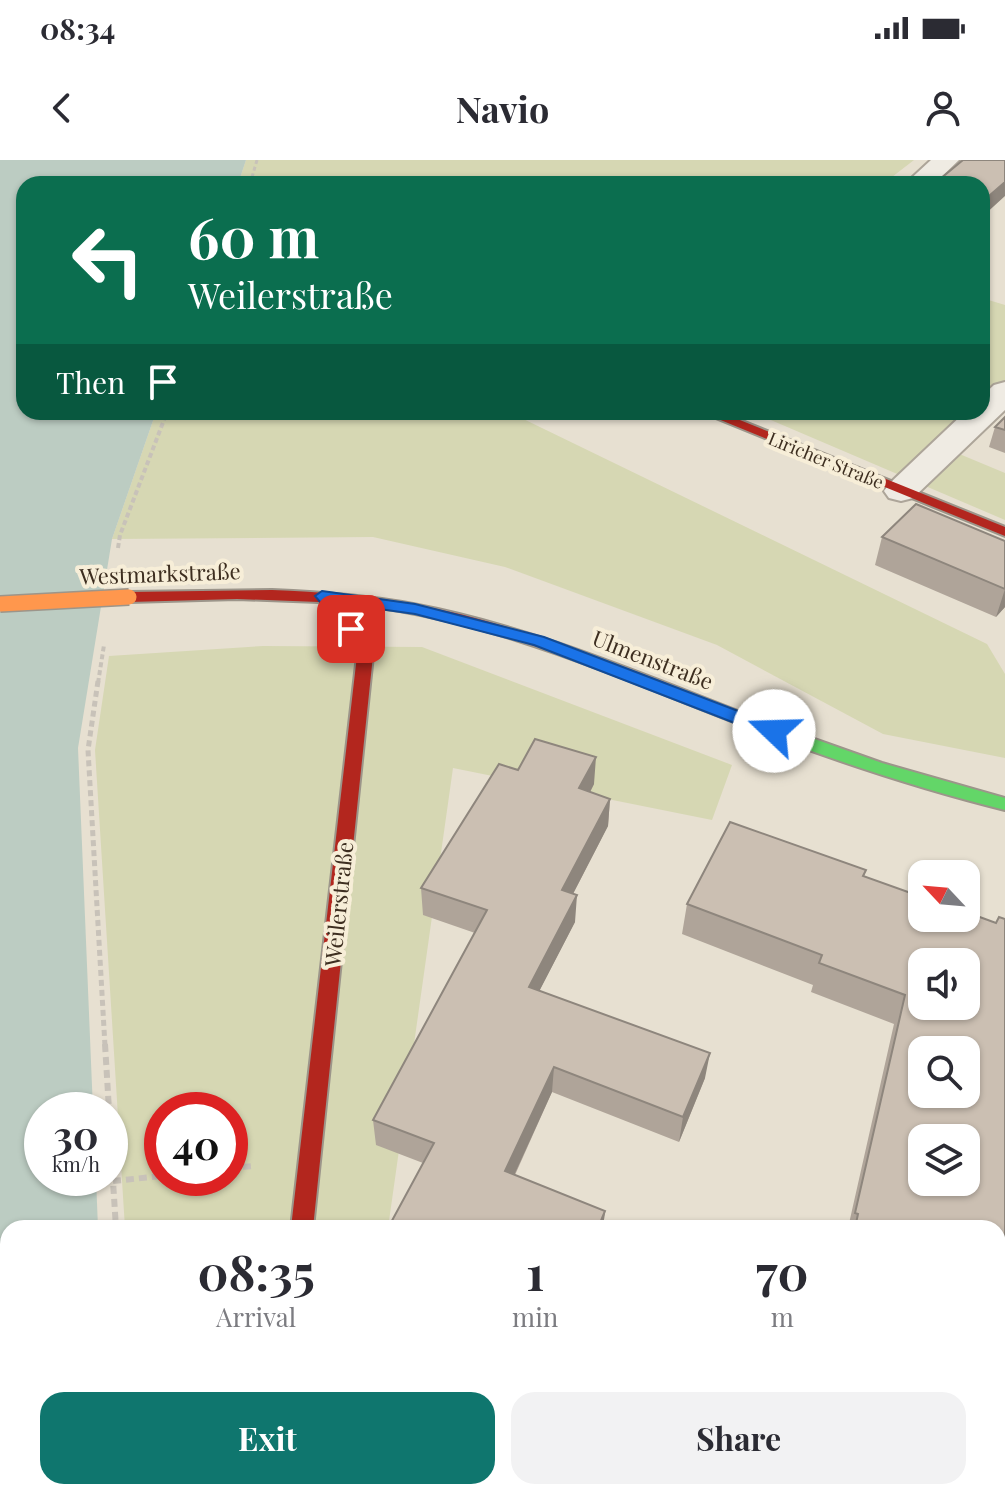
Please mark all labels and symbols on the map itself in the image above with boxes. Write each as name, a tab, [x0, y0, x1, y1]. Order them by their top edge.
street label: Liricher Straße	[765, 426, 887, 494]
street label: Westmarkstraße	[78, 555, 241, 591]
pin	[317, 595, 385, 663]
street label: Ulmenstraße	[588, 622, 718, 696]
position arrow	[732, 689, 816, 773]
street label: Weilerstraße	[316, 840, 359, 969]
north arrow	[908, 860, 980, 932]
speed limit sign: 40	[144, 1092, 248, 1196]

